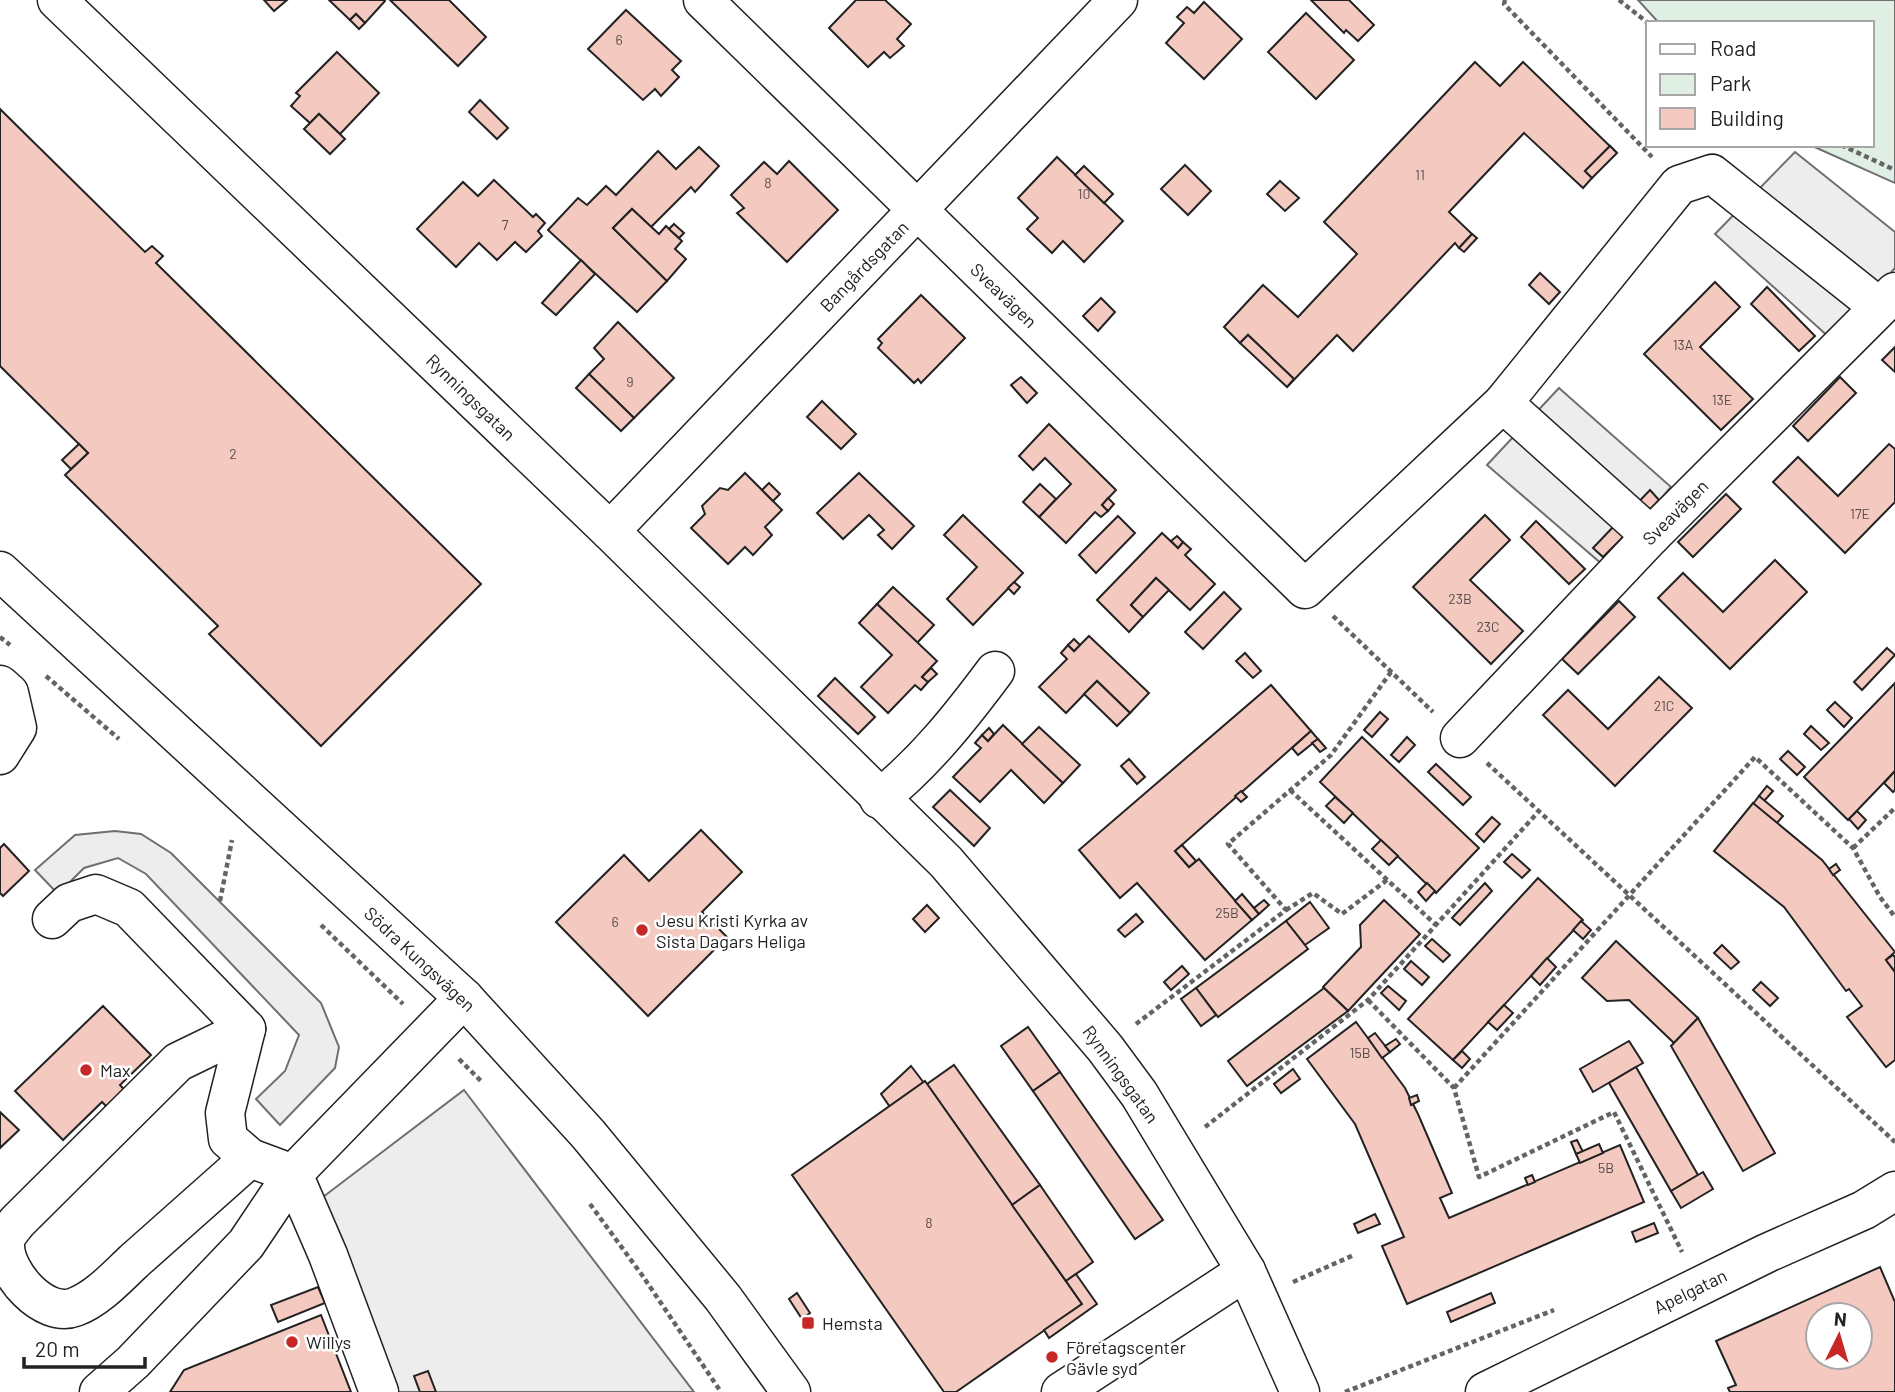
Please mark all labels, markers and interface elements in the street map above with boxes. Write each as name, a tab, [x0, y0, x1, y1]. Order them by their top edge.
legend	[1646, 21, 1874, 147]
house number: 6	[615, 31, 623, 48]
text: Road	[1710, 35, 1756, 60]
text: Park	[1710, 70, 1751, 95]
text: Building	[1710, 105, 1784, 130]
house number: 11	[1415, 166, 1425, 183]
house number: 8	[764, 174, 772, 191]
house number: 10	[1078, 185, 1090, 202]
house number: 7	[502, 216, 509, 233]
street label: Bangårdsgatan	[815, 216, 913, 316]
street label: Sveavägen	[966, 258, 1042, 332]
house number: 13A	[1673, 336, 1694, 353]
street label: Rynningsgatan	[422, 349, 520, 445]
house number: 9	[626, 373, 634, 390]
house number: 13E	[1712, 391, 1732, 408]
house number: 2	[229, 445, 237, 462]
street label: Sveavägen	[1638, 475, 1712, 549]
house number: 17E	[1850, 505, 1870, 522]
house number: 23B	[1448, 590, 1472, 607]
house number: 23C	[1476, 618, 1500, 635]
house number: 21C	[1654, 697, 1674, 714]
street label: Södra Kungsvägen	[360, 902, 480, 1016]
house number: 25B	[1215, 904, 1239, 921]
place label: Jesu Kristi Kyrka av Sista Dagars Heliga	[656, 909, 808, 952]
house number: 6	[611, 913, 619, 930]
marker: Jesu Kristi Kyrka av Sista Dagars Heliga	[634, 922, 650, 938]
street label: Rynningsgatan	[1078, 1021, 1164, 1127]
house number: 15B	[1350, 1044, 1370, 1061]
place label: Max	[100, 1059, 131, 1081]
marker: Max	[78, 1062, 94, 1078]
house number: 5B	[1598, 1159, 1614, 1176]
house number: 8	[925, 1214, 933, 1231]
street label: Apelgatan	[1650, 1264, 1730, 1318]
north arrow	[1804, 1301, 1874, 1371]
text: N	[1833, 1307, 1848, 1331]
place label: Hemsta	[822, 1312, 883, 1334]
marker: Hemsta	[800, 1315, 816, 1331]
scale bar	[24, 1326, 145, 1370]
place label: Willys	[306, 1331, 351, 1353]
marker: Willys	[284, 1334, 300, 1350]
text: 20 m	[35, 1336, 80, 1361]
place label: Företagscenter Gävle syd	[1066, 1336, 1186, 1379]
marker: Företagscenter Gävle syd	[1044, 1349, 1060, 1365]

